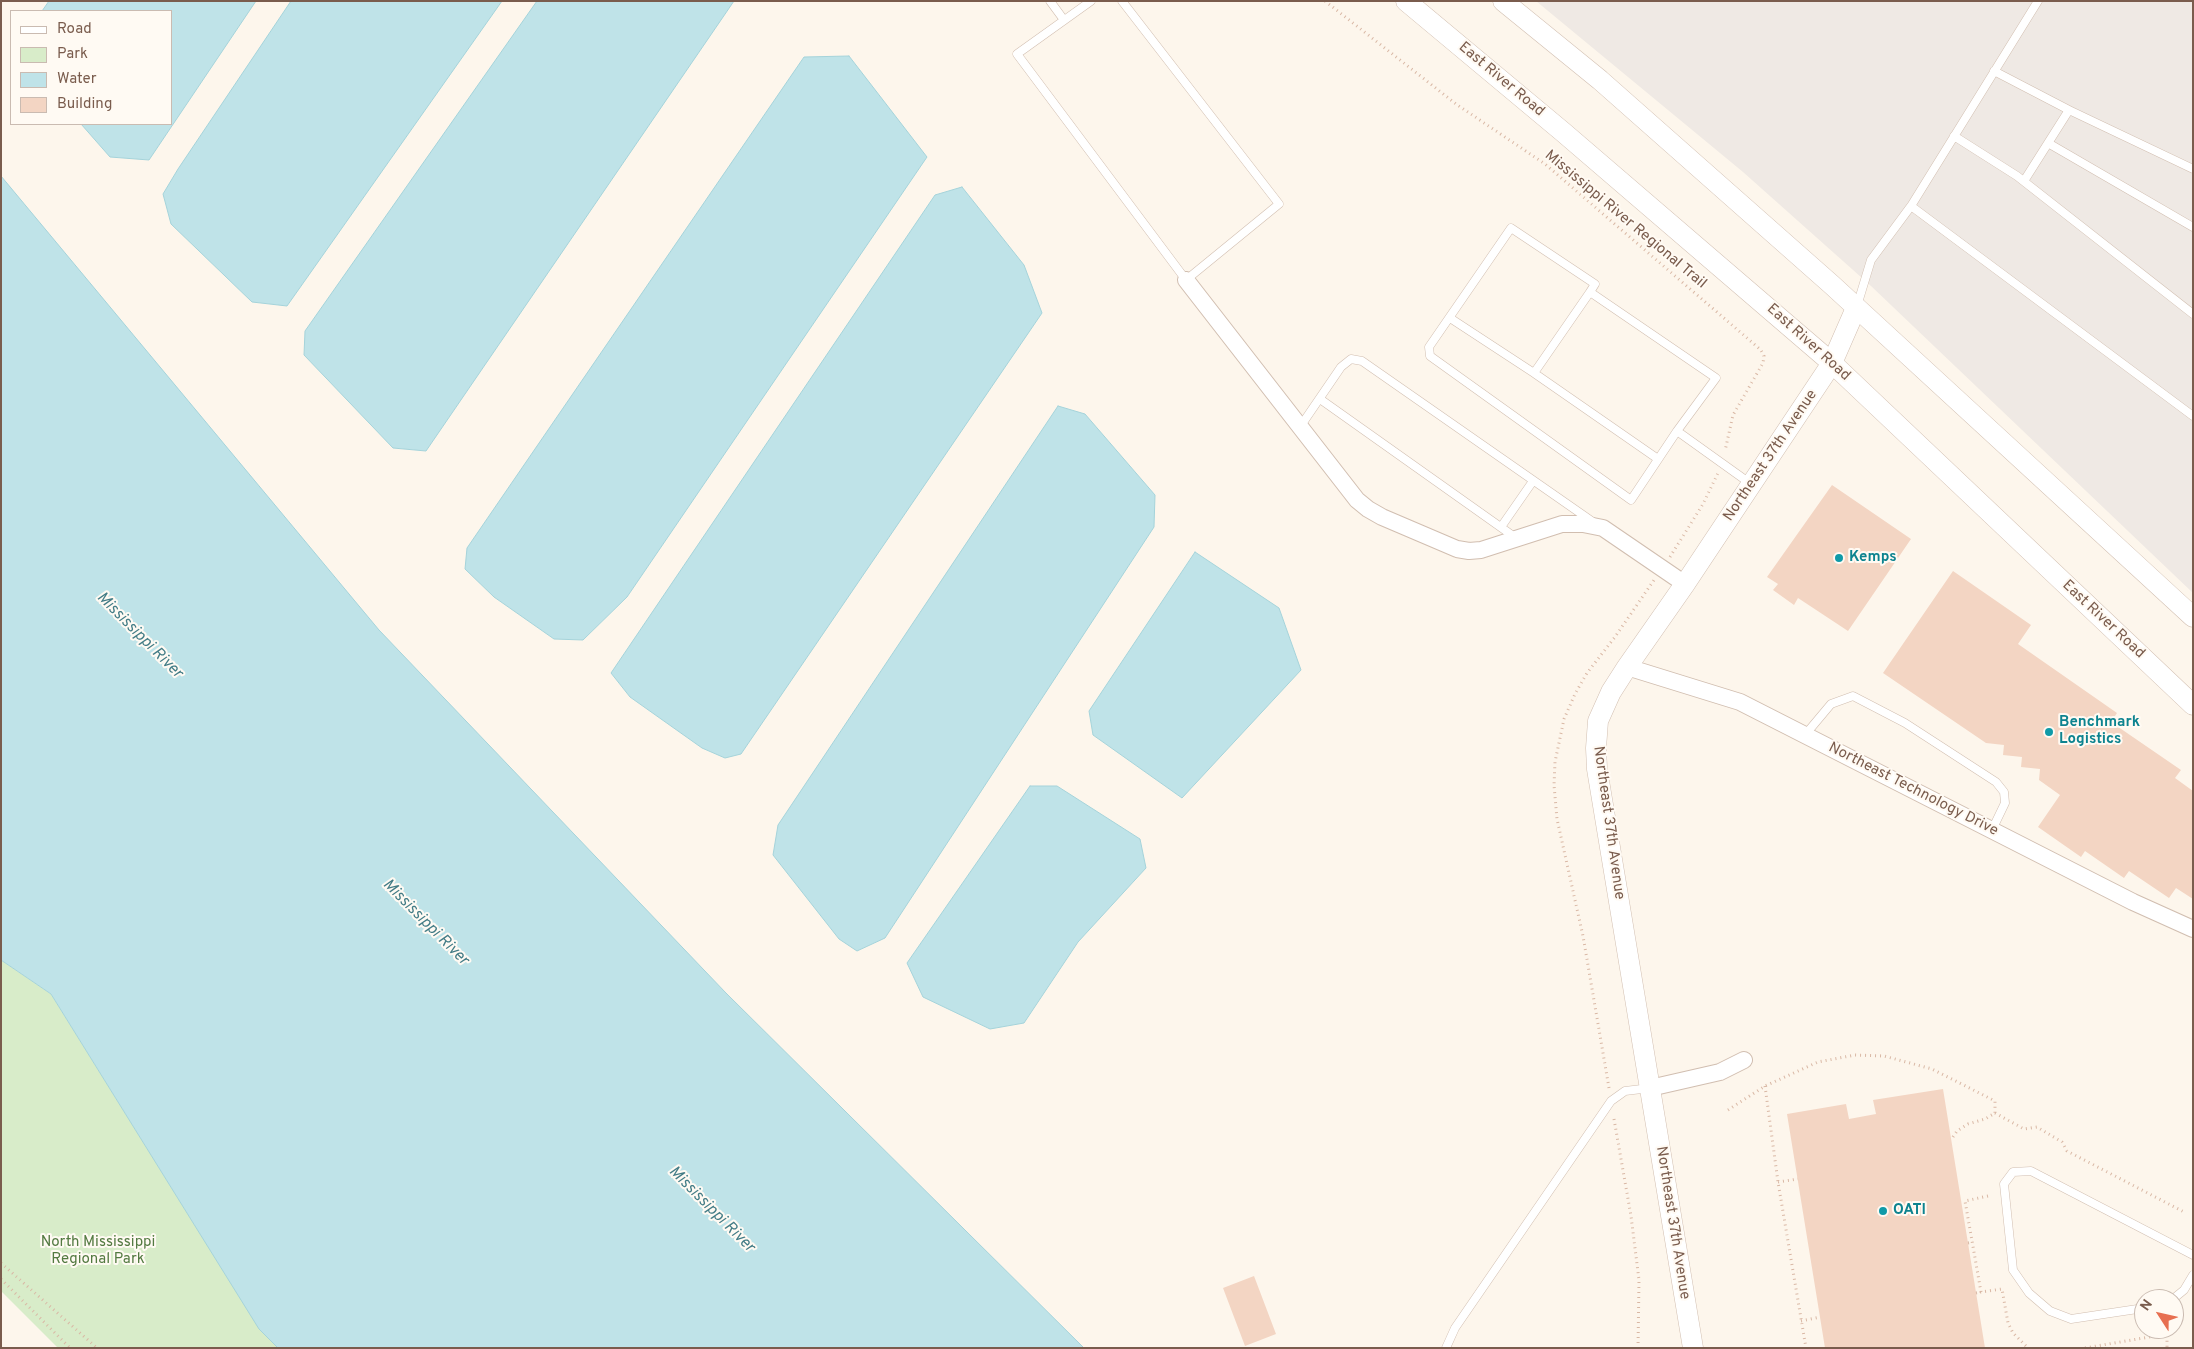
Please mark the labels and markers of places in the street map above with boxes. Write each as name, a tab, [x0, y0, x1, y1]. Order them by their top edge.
place label: Kemps	[1849, 549, 1897, 567]
marker: Kemps	[1833, 552, 1845, 564]
place label: Benchmark Logistics	[2059, 714, 2140, 749]
marker: Benchmark Logistics	[2043, 726, 2055, 738]
place label: OATI	[1893, 1202, 1926, 1220]
marker: OATI	[1877, 1205, 1889, 1217]

